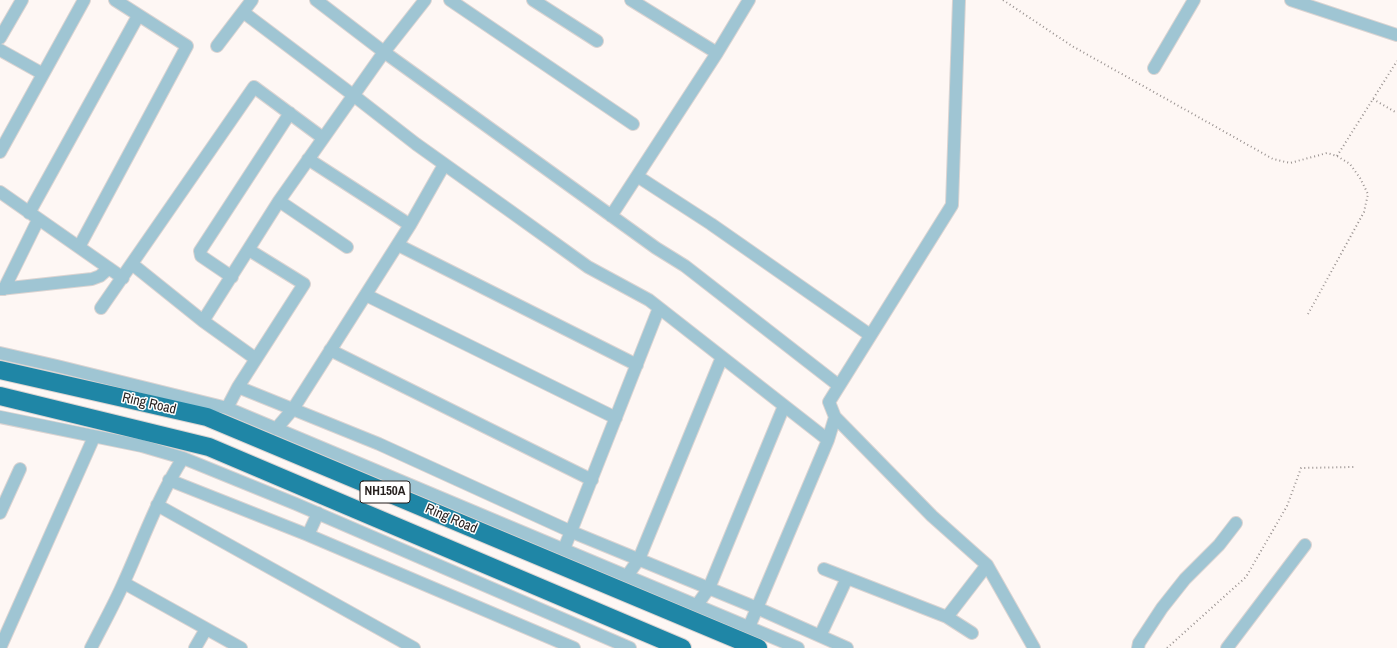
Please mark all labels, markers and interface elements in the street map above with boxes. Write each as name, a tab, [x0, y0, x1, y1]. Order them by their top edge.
street label: Ring Road	[120, 390, 178, 418]
road number: NH150A	[360, 481, 410, 503]
street label: Ring Road	[422, 501, 480, 537]

